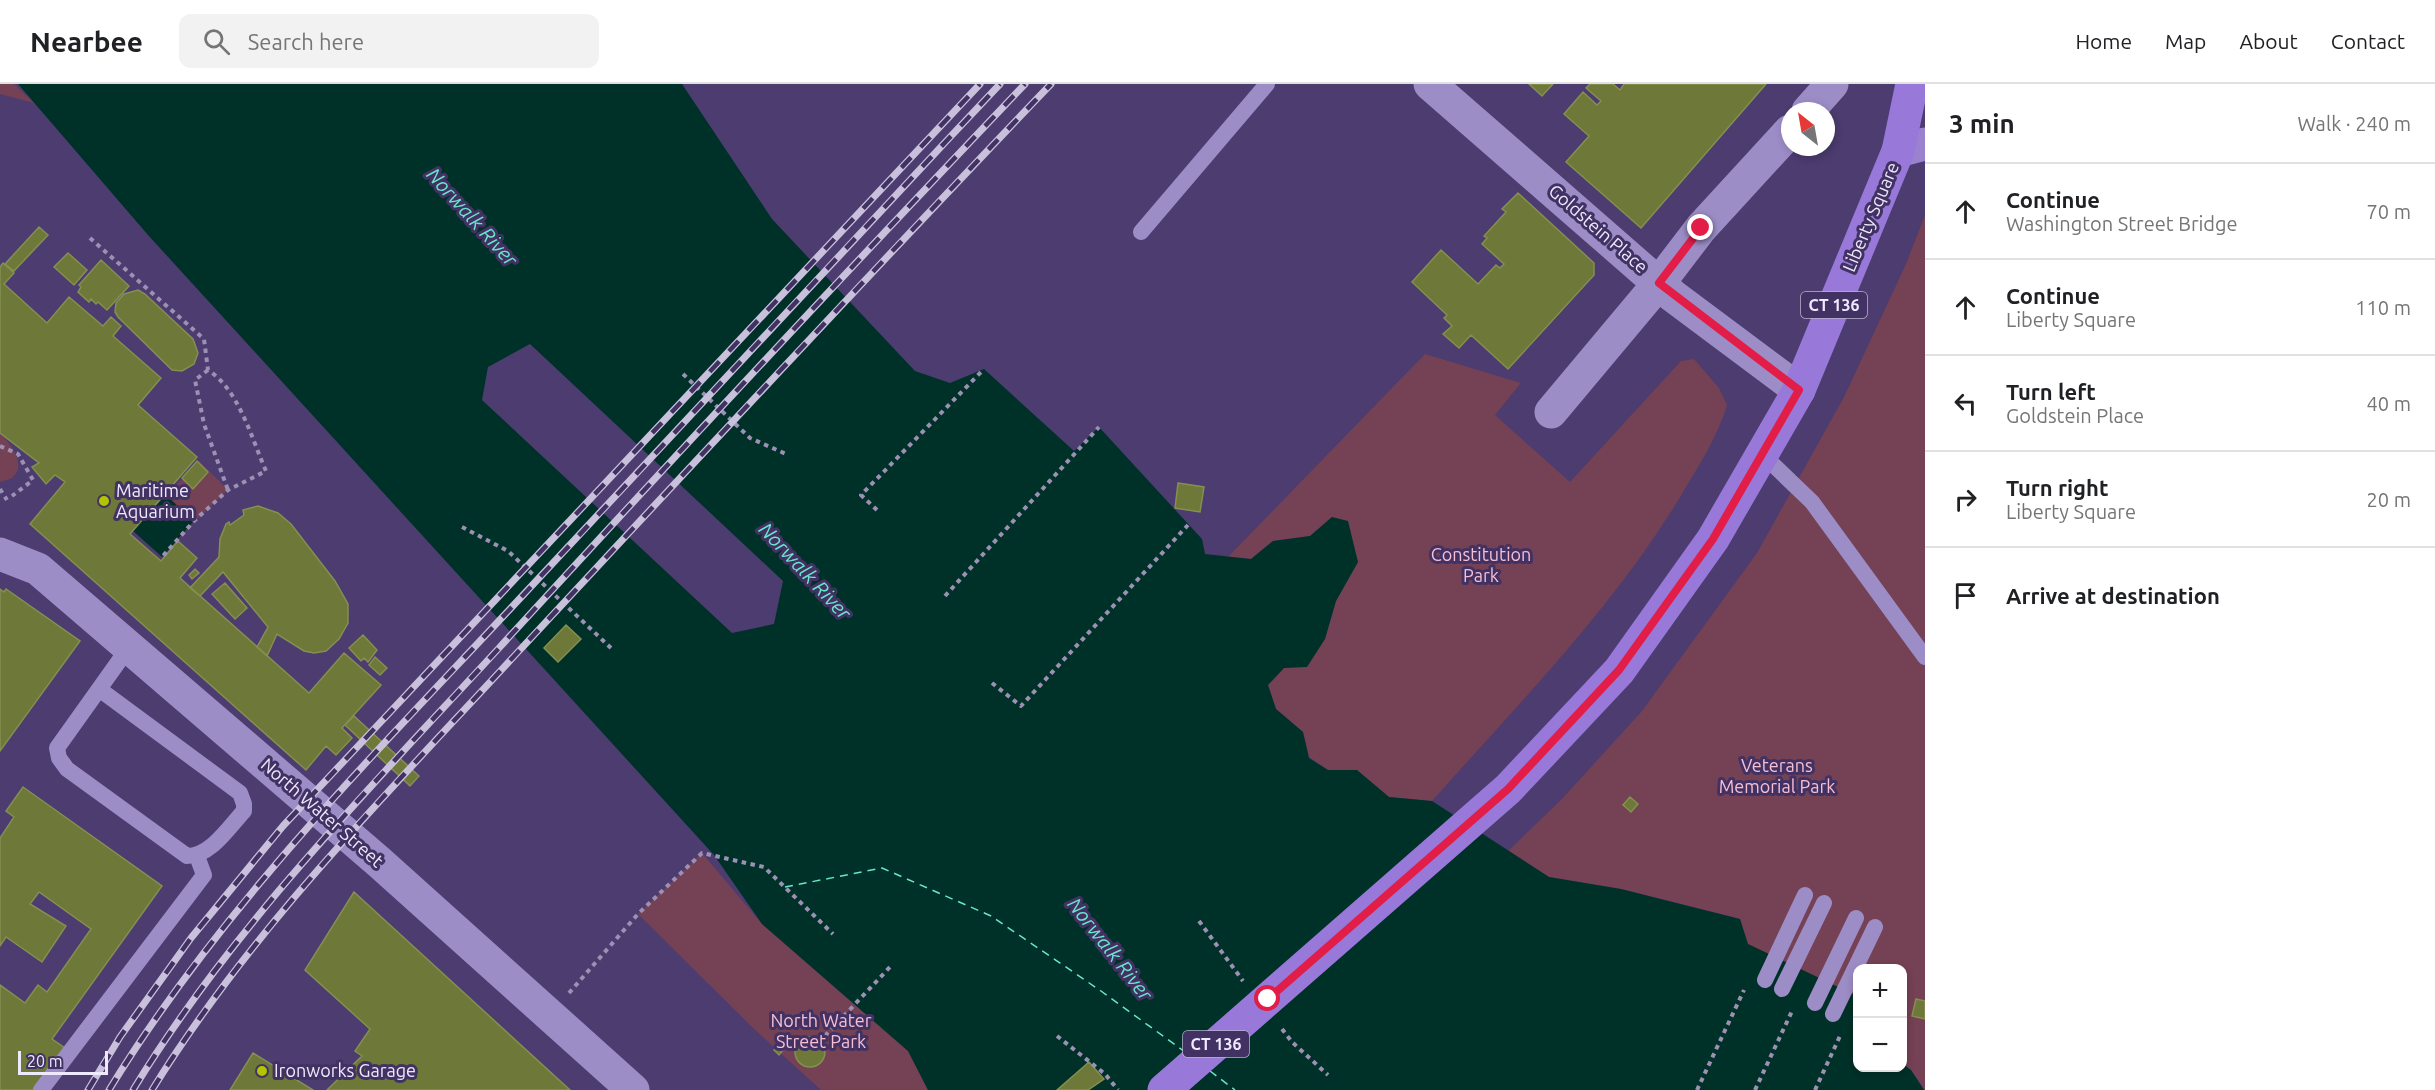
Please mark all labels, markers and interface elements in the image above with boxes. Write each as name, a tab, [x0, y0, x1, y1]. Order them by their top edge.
search box	[179, 14, 599, 68]
icon: search	[200, 25, 233, 58]
text: Nearbee	[30, 26, 143, 57]
text: Search here	[248, 29, 364, 54]
text: Home	[2075, 29, 2132, 53]
text: Map	[2165, 29, 2206, 53]
text: About	[2239, 29, 2298, 53]
text: Contact	[2331, 29, 2405, 53]
north arrow	[1781, 102, 1835, 156]
text: 3 min	[1949, 109, 2015, 138]
text: Walk · 240 m	[2298, 112, 2411, 135]
street label: Liberty Square	[1838, 159, 1902, 274]
water label: Norwalk River	[422, 163, 523, 271]
street label: Goldstein Place	[1545, 180, 1652, 277]
text: Continue	[2006, 187, 2100, 212]
icon: ahead	[1949, 195, 1982, 228]
text: 70 m	[2367, 200, 2411, 223]
text: Washington Street Bridge	[2006, 212, 2238, 235]
route end	[1687, 214, 1713, 240]
text: Continue	[2006, 283, 2100, 308]
icon: ahead	[1949, 291, 1982, 324]
road number: CT 136	[1801, 292, 1867, 318]
text: 110 m	[2355, 296, 2411, 319]
text: Liberty Square	[2006, 308, 2136, 331]
text: Turn left	[2006, 379, 2096, 404]
icon: left	[1949, 387, 1982, 420]
text: 40 m	[2367, 392, 2411, 415]
text: Goldstein Place	[2006, 404, 2144, 427]
text: Turn right	[2006, 475, 2108, 500]
place label: Maritime Aquarium	[116, 480, 195, 521]
icon: right	[1949, 483, 1982, 516]
text: 20 m	[2367, 488, 2411, 511]
marker: Maritime Aquarium	[97, 494, 111, 508]
text: Liberty Square	[2006, 500, 2136, 523]
water label: Norwalk River	[755, 517, 857, 625]
park label: Constitution Park	[1431, 544, 1531, 585]
icon: arrive	[1949, 579, 1982, 612]
text: Arrive at destination	[2006, 583, 2220, 608]
street label: North Water Street	[257, 754, 388, 871]
park label: Veterans Memorial Park	[1719, 755, 1835, 796]
water label: Norwalk River	[1063, 893, 1158, 1006]
map controls	[1853, 964, 1907, 1072]
button: +	[1853, 964, 1907, 1018]
route start	[1254, 985, 1280, 1011]
park label: North Water Street Park	[770, 1010, 872, 1051]
button: −	[1853, 1018, 1907, 1072]
road number: CT 136	[1183, 1031, 1249, 1057]
scale bar	[18, 1048, 108, 1076]
text: 20 m	[27, 1052, 63, 1070]
place label: Ironworks Garage	[274, 1060, 416, 1080]
marker: Ironworks Garage	[255, 1064, 269, 1078]

